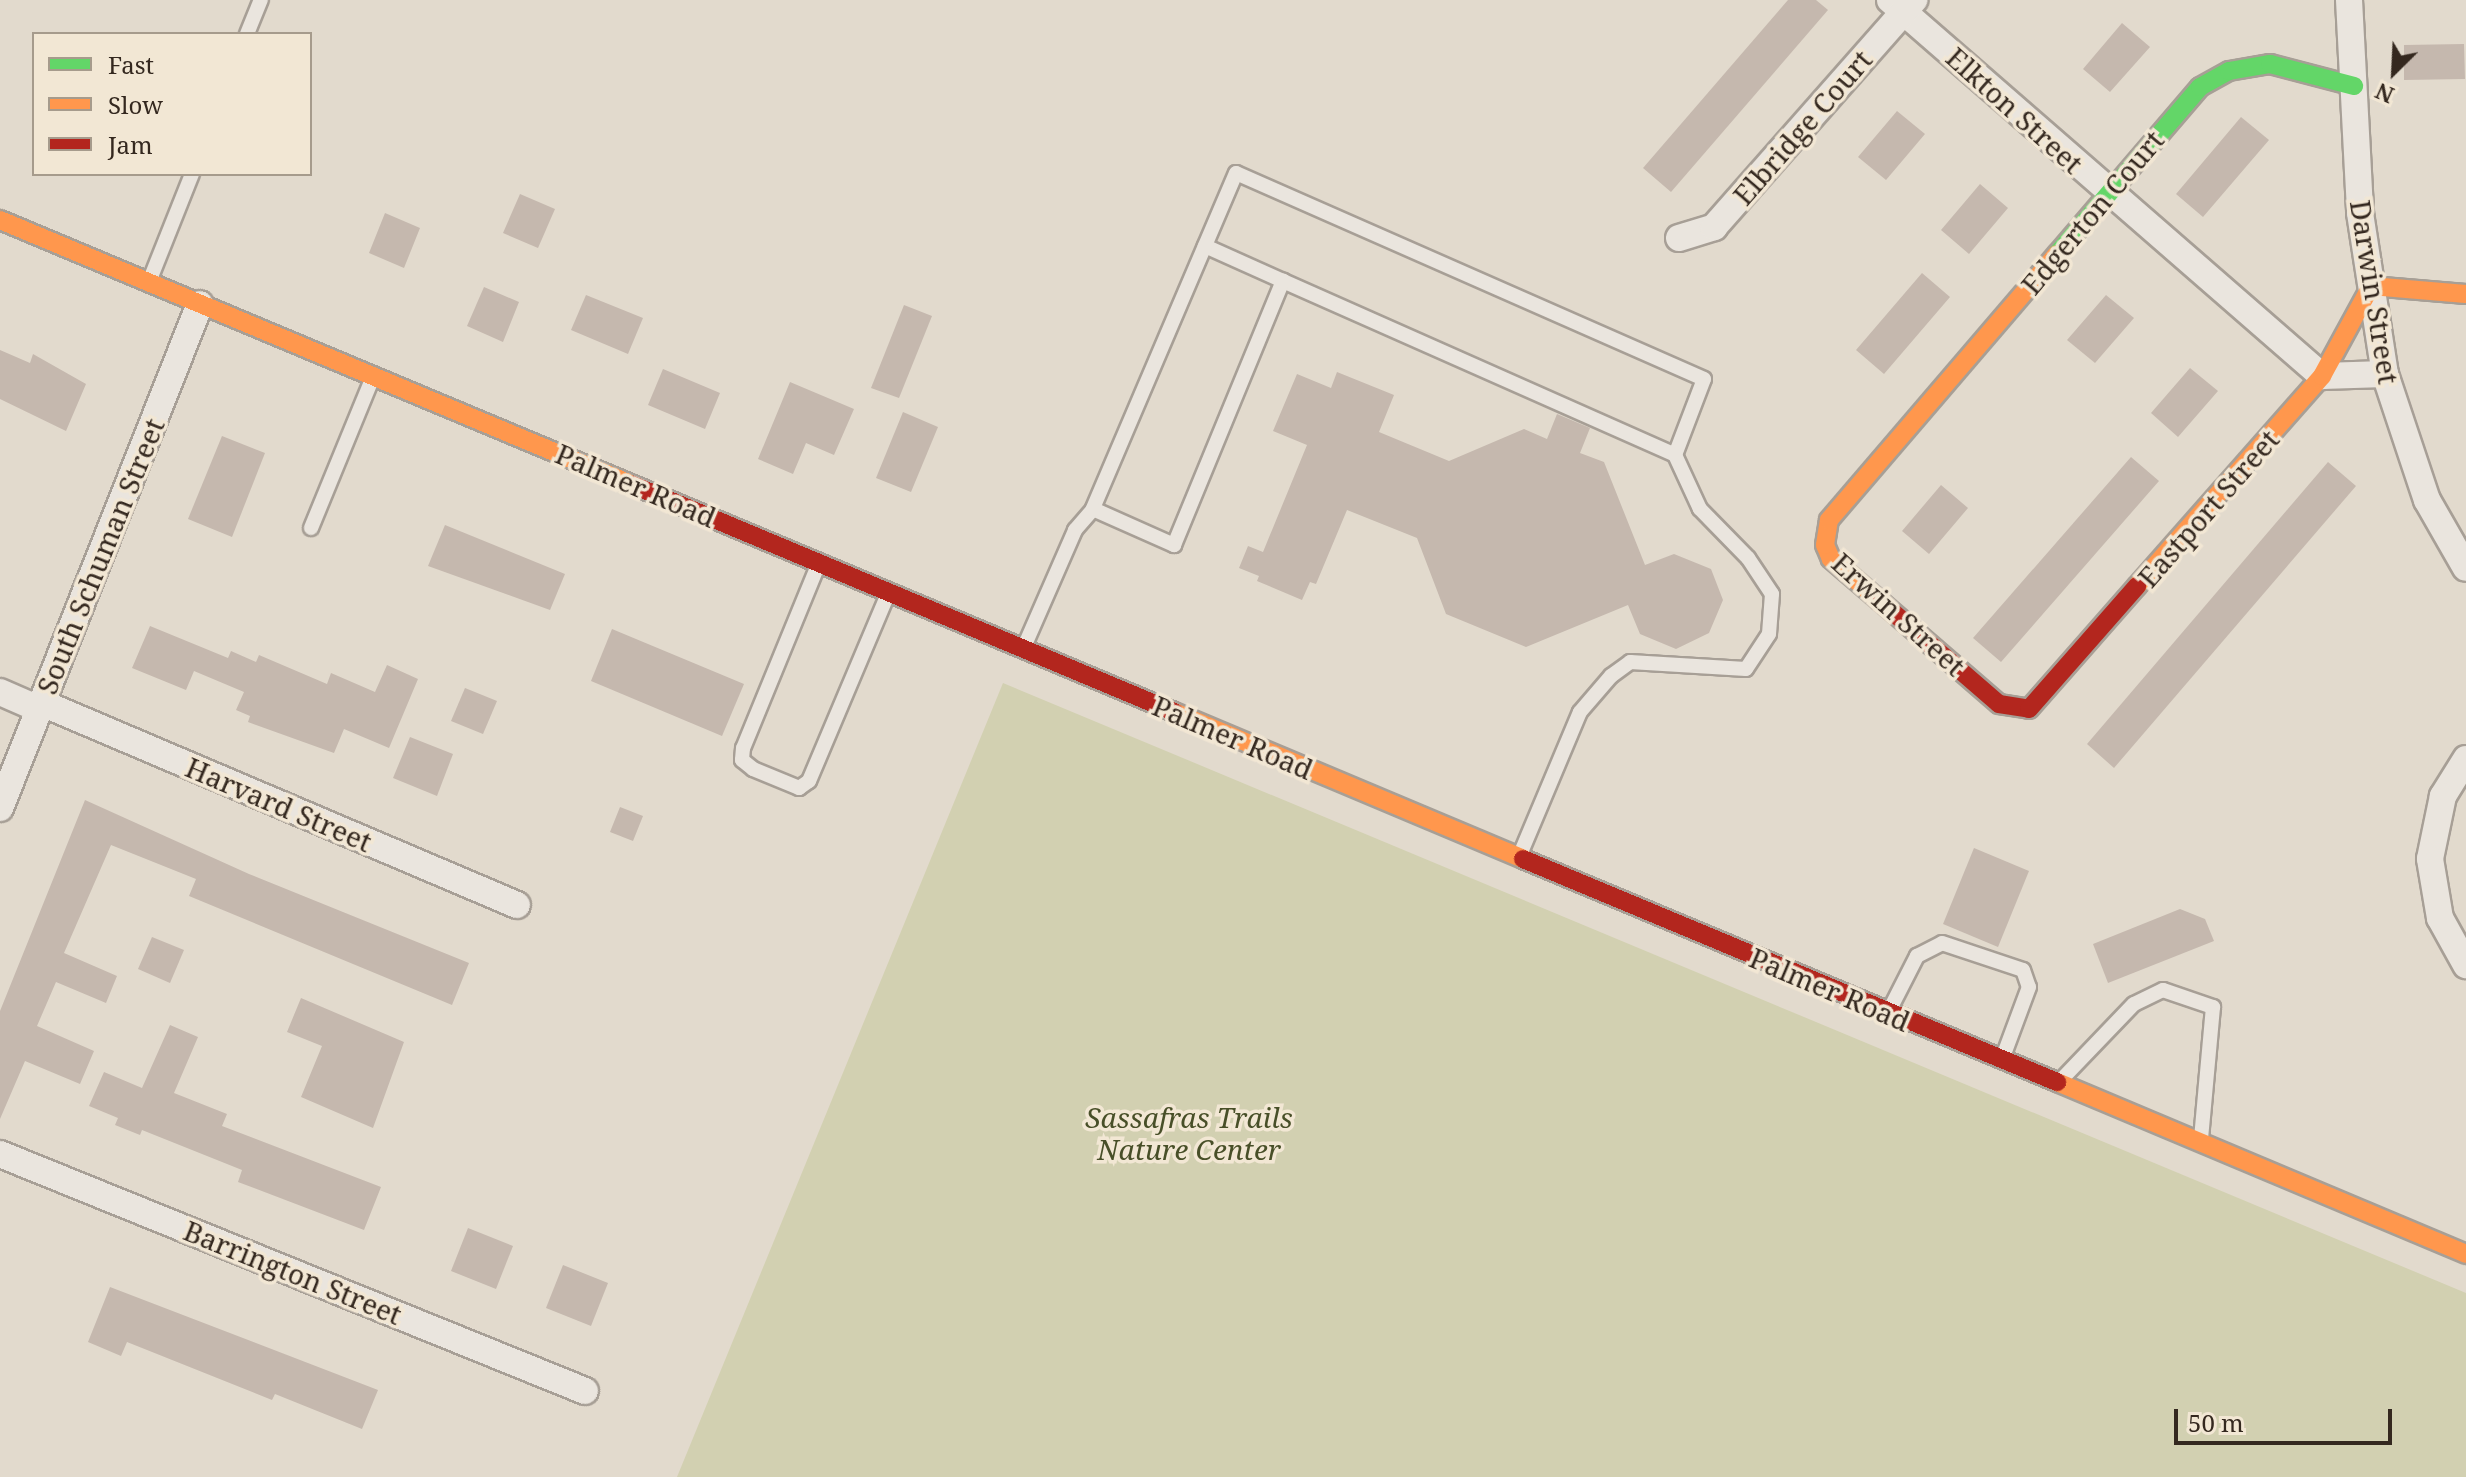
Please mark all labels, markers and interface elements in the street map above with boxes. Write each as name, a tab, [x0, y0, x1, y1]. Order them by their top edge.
legend	[32, 32, 312, 176]
north arrow	[2354, 32, 2434, 112]
street label: Elkton Street	[1940, 40, 2090, 180]
street label: Elbridge Court	[1726, 43, 1878, 211]
text: Fast	[108, 48, 154, 81]
text: N	[2370, 77, 2398, 111]
text: Slow	[108, 88, 163, 121]
street label: Edgerton Court	[2014, 123, 2170, 301]
text: Jam	[108, 128, 153, 161]
street label: Darwin Street	[2344, 198, 2406, 386]
street label: South Schuman Street	[29, 413, 171, 699]
street label: Eastport Street	[2131, 422, 2285, 594]
street label: Palmer Road	[551, 436, 721, 534]
street label: Erwin Street	[1826, 546, 1972, 682]
street label: Palmer Road	[1148, 688, 1318, 786]
street label: Harvard Street	[181, 750, 377, 858]
street label: Palmer Road	[1745, 940, 1915, 1038]
park label: Sassafras Trails Nature Center	[1085, 1100, 1293, 1166]
street label: Barrington Street	[179, 1213, 407, 1331]
scale bar	[2178, 1393, 2396, 1443]
text: 50 m	[2188, 1406, 2244, 1439]

